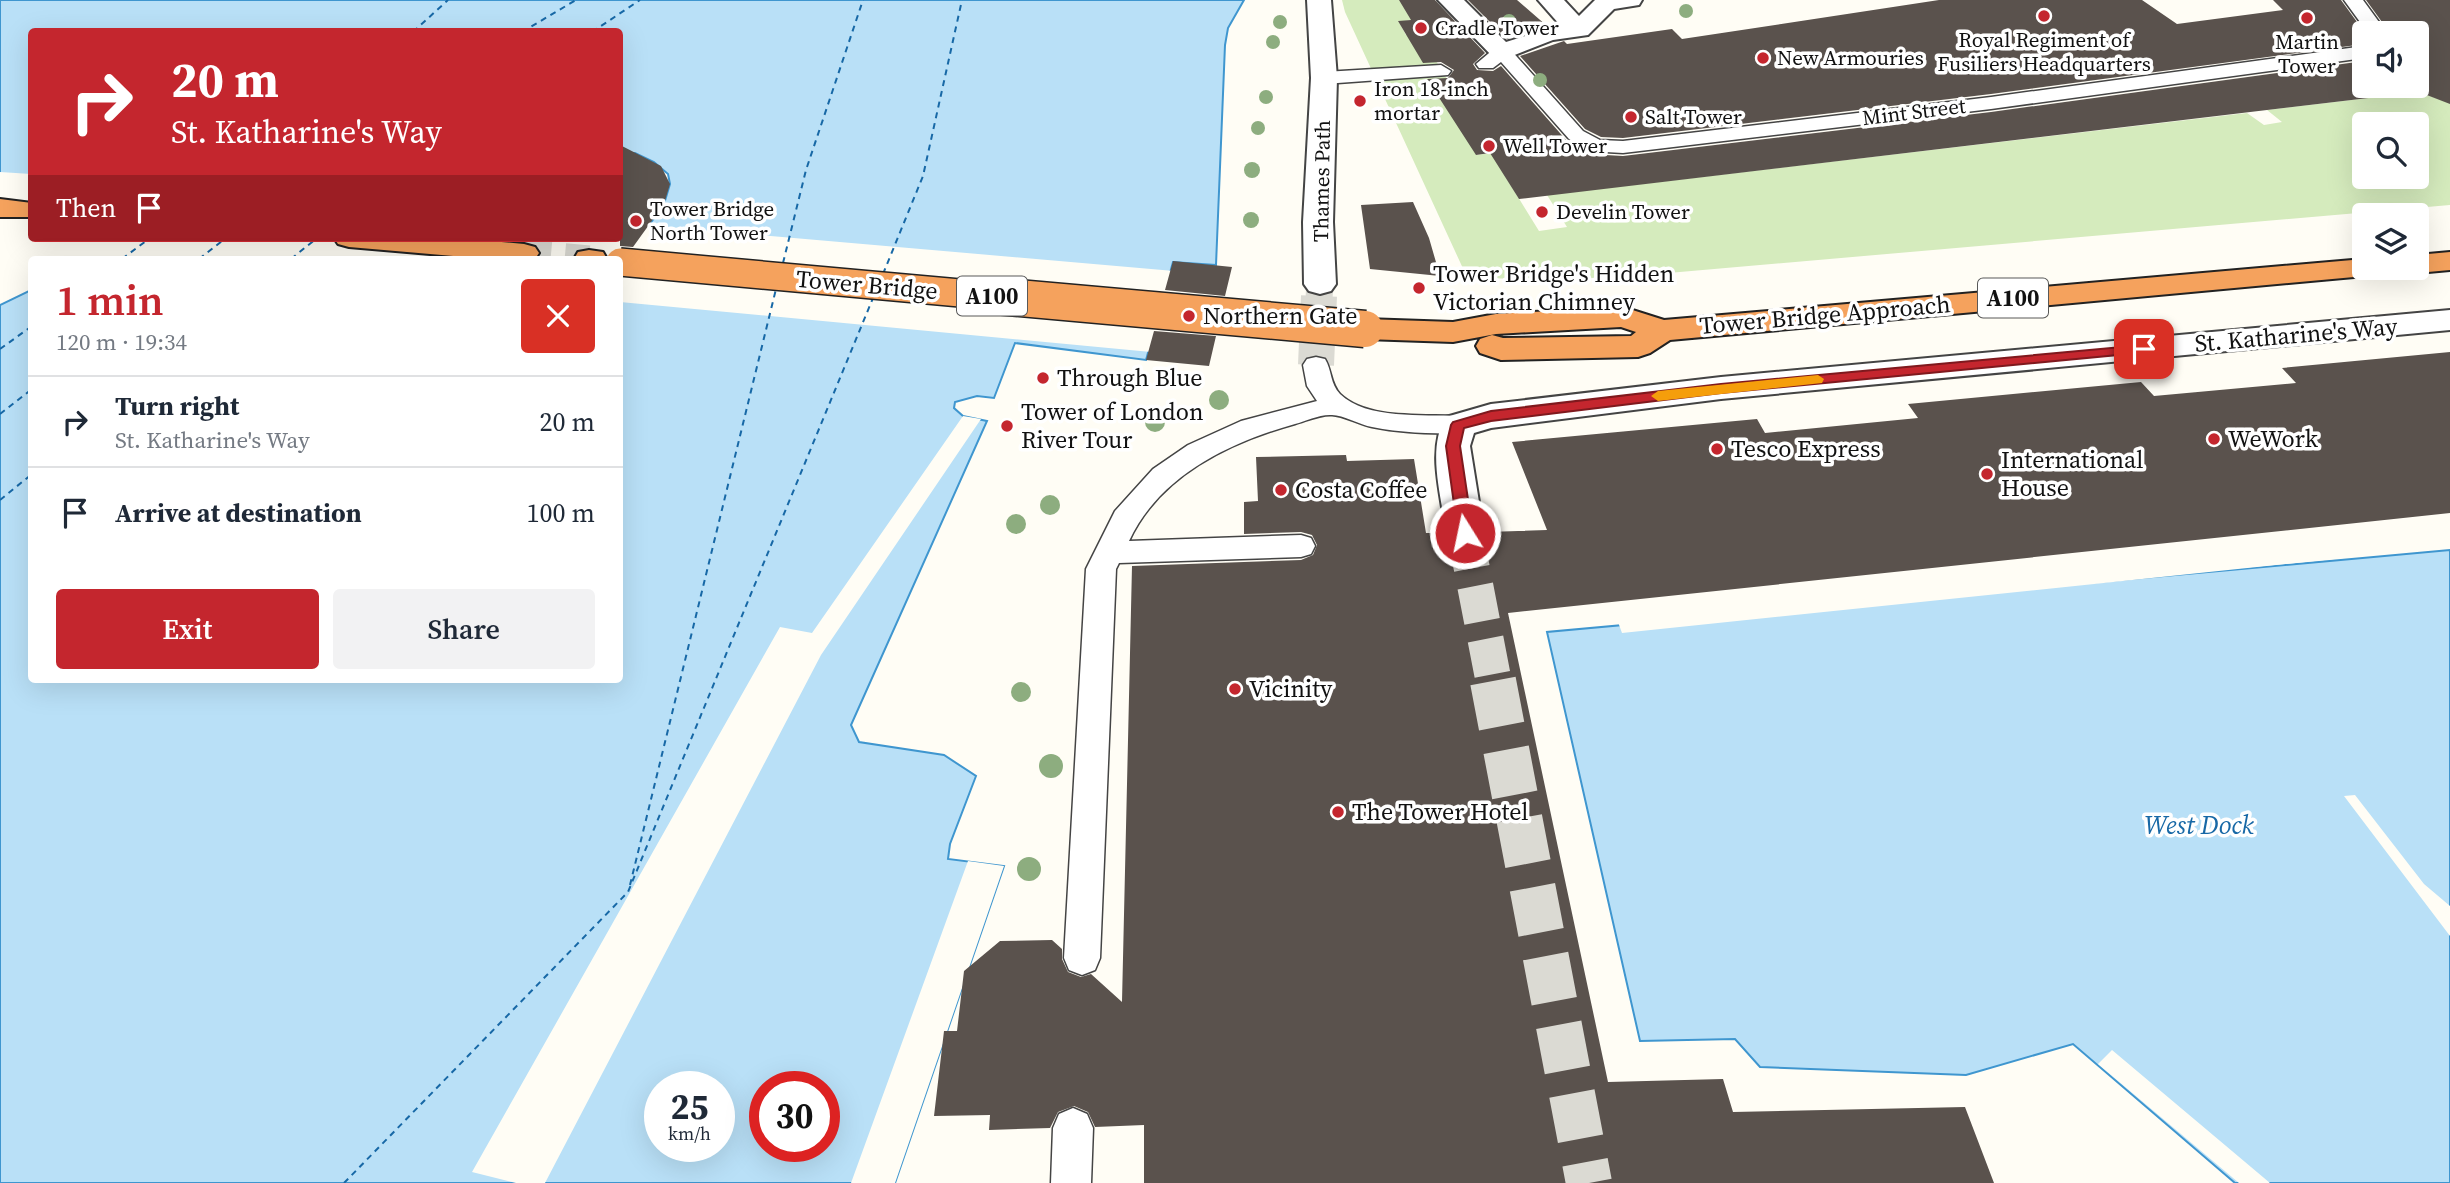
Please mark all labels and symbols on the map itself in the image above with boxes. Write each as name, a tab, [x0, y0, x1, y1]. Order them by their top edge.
marker: Royal Regiment of Fusiliers Headquarters	[2036, 8, 2052, 24]
marker: Martin Tower	[2299, 10, 2315, 26]
place label: Cradle Tower	[1435, 13, 1559, 42]
marker: Cradle Tower	[1413, 20, 1429, 36]
place label: Royal Regiment of Fusiliers Headquarters	[1937, 25, 2151, 78]
place label: Martin Tower	[2275, 27, 2339, 80]
place label: New Armouries	[1777, 43, 1924, 72]
marker: New Armouries	[1755, 50, 1771, 66]
place label: Iron 18-inch mortar	[1374, 74, 1489, 127]
street label: Mint Street	[1861, 91, 1967, 132]
marker: Iron 18-inch mortar	[1352, 93, 1368, 109]
place label: Salt Tower	[1645, 102, 1742, 131]
marker: Salt Tower	[1623, 109, 1639, 125]
street label: Thames Path	[1306, 120, 1337, 242]
place label: Well Tower	[1503, 131, 1607, 160]
marker: Well Tower	[1481, 138, 1497, 154]
place label: Tower Bridge North Tower	[650, 194, 774, 247]
place label: Develin Tower	[1556, 197, 1690, 226]
marker: Develin Tower	[1534, 204, 1550, 220]
marker: Tower Bridge North Tower	[628, 213, 644, 229]
place label: Tower Bridge's Hidden Victorian Chimney	[1433, 257, 1674, 318]
street label: Tower Bridge	[795, 262, 939, 307]
road number: A100	[957, 276, 1027, 316]
road number: A100	[1978, 278, 2048, 318]
marker: Tower Bridge's Hidden Victorian Chimney	[1411, 280, 1427, 296]
street label: Tower Bridge Approach	[1698, 287, 1952, 342]
place label: Northern Gate	[1203, 299, 1358, 332]
marker: Northern Gate	[1181, 308, 1197, 324]
street label: St. Katharine's Way	[2193, 309, 2399, 360]
pin	[2114, 319, 2174, 379]
place label: Through Blue	[1057, 361, 1203, 394]
marker: Through Blue	[1035, 370, 1051, 386]
place label: Tower of London River Tour	[1021, 395, 1203, 456]
marker: Tower of London River Tour	[999, 418, 1015, 434]
place label: WeWork	[2228, 422, 2319, 455]
marker: WeWork	[2206, 431, 2222, 447]
place label: Tesco Express	[1731, 432, 1881, 465]
marker: Tesco Express	[1709, 441, 1725, 457]
place label: International House	[2001, 443, 2143, 504]
marker: International House	[1979, 466, 1995, 482]
place label: Costa Coffee	[1295, 473, 1428, 506]
marker: Costa Coffee	[1273, 482, 1289, 498]
position arrow	[1428, 496, 1502, 570]
place label: Vicinity	[1249, 672, 1333, 705]
marker: Vicinity	[1227, 681, 1243, 697]
place label: The Tower Hotel	[1352, 795, 1528, 828]
marker: The Tower Hotel	[1330, 804, 1346, 820]
water label: West Dock	[2144, 807, 2255, 843]
speed limit sign: 30	[749, 1071, 840, 1162]

